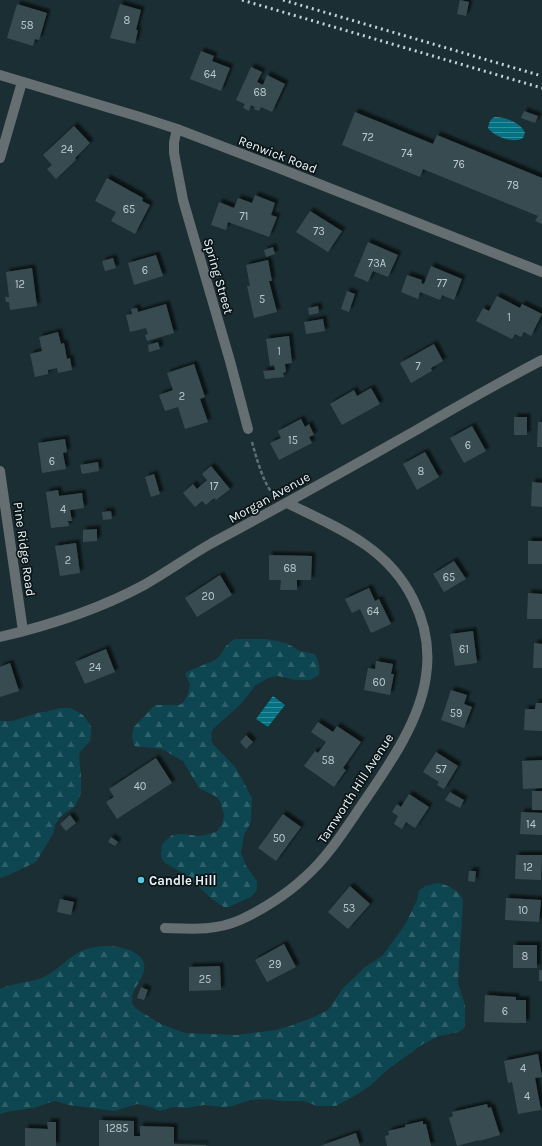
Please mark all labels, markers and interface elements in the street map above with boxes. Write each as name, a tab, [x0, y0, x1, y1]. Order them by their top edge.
house number: 8	[124, 14, 131, 27]
house number: 58	[21, 19, 34, 32]
house number: 64	[204, 68, 216, 81]
house number: 68	[253, 86, 267, 99]
house number: 72	[362, 131, 374, 144]
street label: Renwick Road	[236, 133, 319, 176]
house number: 24	[61, 143, 73, 156]
house number: 74	[401, 147, 413, 160]
house number: 76	[453, 158, 465, 171]
house number: 78	[507, 179, 519, 192]
house number: 65	[123, 203, 135, 216]
house number: 71	[240, 210, 248, 223]
house number: 73	[313, 225, 325, 238]
street label: Spring Street	[201, 237, 237, 316]
house number: 73A	[368, 257, 387, 270]
house number: 6	[142, 264, 148, 277]
house number: 77	[437, 277, 447, 290]
house number: 12	[15, 278, 25, 291]
house number: 5	[259, 293, 265, 306]
house number: 1	[507, 311, 511, 324]
house number: 1	[277, 345, 281, 358]
house number: 7	[415, 360, 421, 373]
house number: 2	[179, 390, 185, 403]
house number: 15	[288, 434, 298, 447]
house number: 6	[465, 439, 471, 452]
house number: 6	[49, 455, 55, 468]
house number: 8	[418, 465, 425, 478]
street label: Morgan Avenue	[226, 469, 313, 526]
house number: 17	[210, 480, 218, 493]
street label: Pine Ridge Road	[10, 501, 39, 597]
house number: 4	[60, 503, 66, 516]
house number: 2	[65, 554, 71, 567]
house number: 68	[283, 562, 297, 575]
house number: 65	[443, 571, 455, 584]
house number: 20	[202, 590, 214, 603]
house number: 64	[367, 605, 379, 618]
house number: 61	[459, 643, 469, 656]
house number: 24	[89, 661, 101, 674]
house number: 60	[373, 676, 385, 689]
house number: 59	[450, 707, 462, 720]
street label: Tamworth Hill Avenue	[314, 730, 397, 846]
house number: 58	[322, 754, 335, 767]
house number: 57	[435, 763, 447, 776]
house number: 40	[134, 780, 146, 793]
house number: 14	[526, 818, 536, 831]
house number: 50	[273, 832, 285, 845]
house number: 12	[523, 861, 533, 874]
place label: Candle Hill	[149, 873, 216, 888]
marker: Candle Hill	[136, 875, 146, 885]
house number: 53	[343, 902, 355, 915]
house number: 10	[518, 904, 528, 917]
house number: 8	[522, 950, 529, 963]
house number: 29	[269, 958, 281, 971]
house number: 25	[199, 973, 211, 986]
house number: 6	[502, 1005, 508, 1018]
house number: 4	[520, 1062, 526, 1075]
house number: 4	[524, 1090, 530, 1103]
house number: 1285	[106, 1122, 128, 1135]

